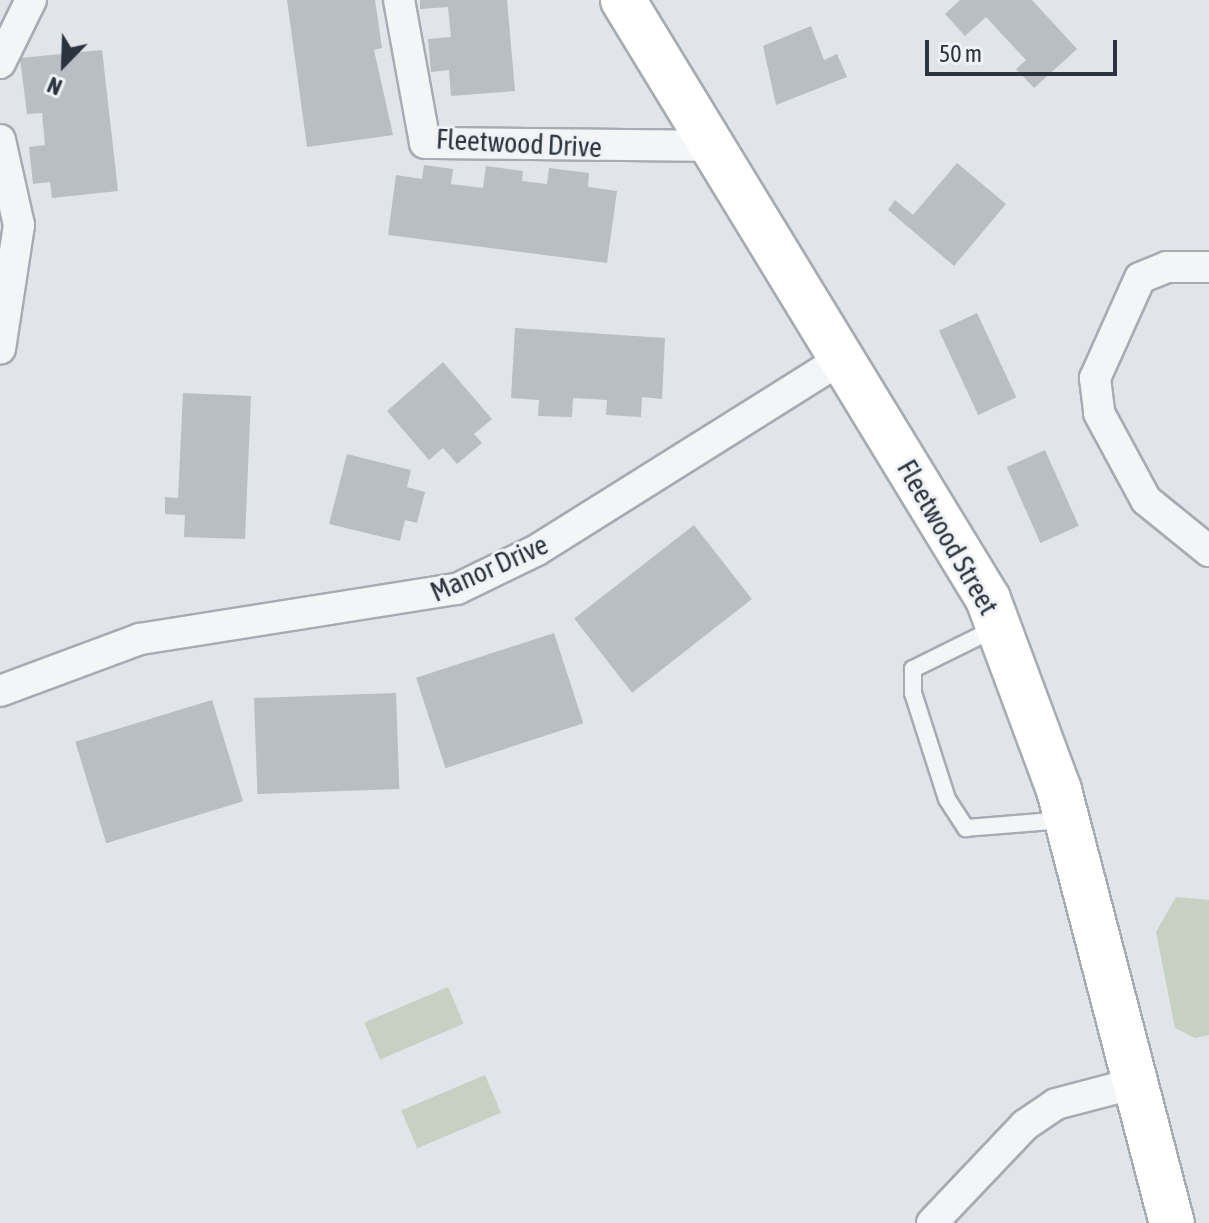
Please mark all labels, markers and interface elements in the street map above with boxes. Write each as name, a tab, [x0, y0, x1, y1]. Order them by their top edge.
north arrow	[24, 24, 104, 104]
scale bar	[929, 24, 1121, 74]
text: 50 m	[939, 40, 982, 67]
text: N	[44, 72, 66, 101]
street label: Fleetwood Drive	[435, 122, 603, 164]
street label: Fleetwood Street	[890, 454, 1006, 620]
street label: Manor Drive	[425, 527, 553, 609]

